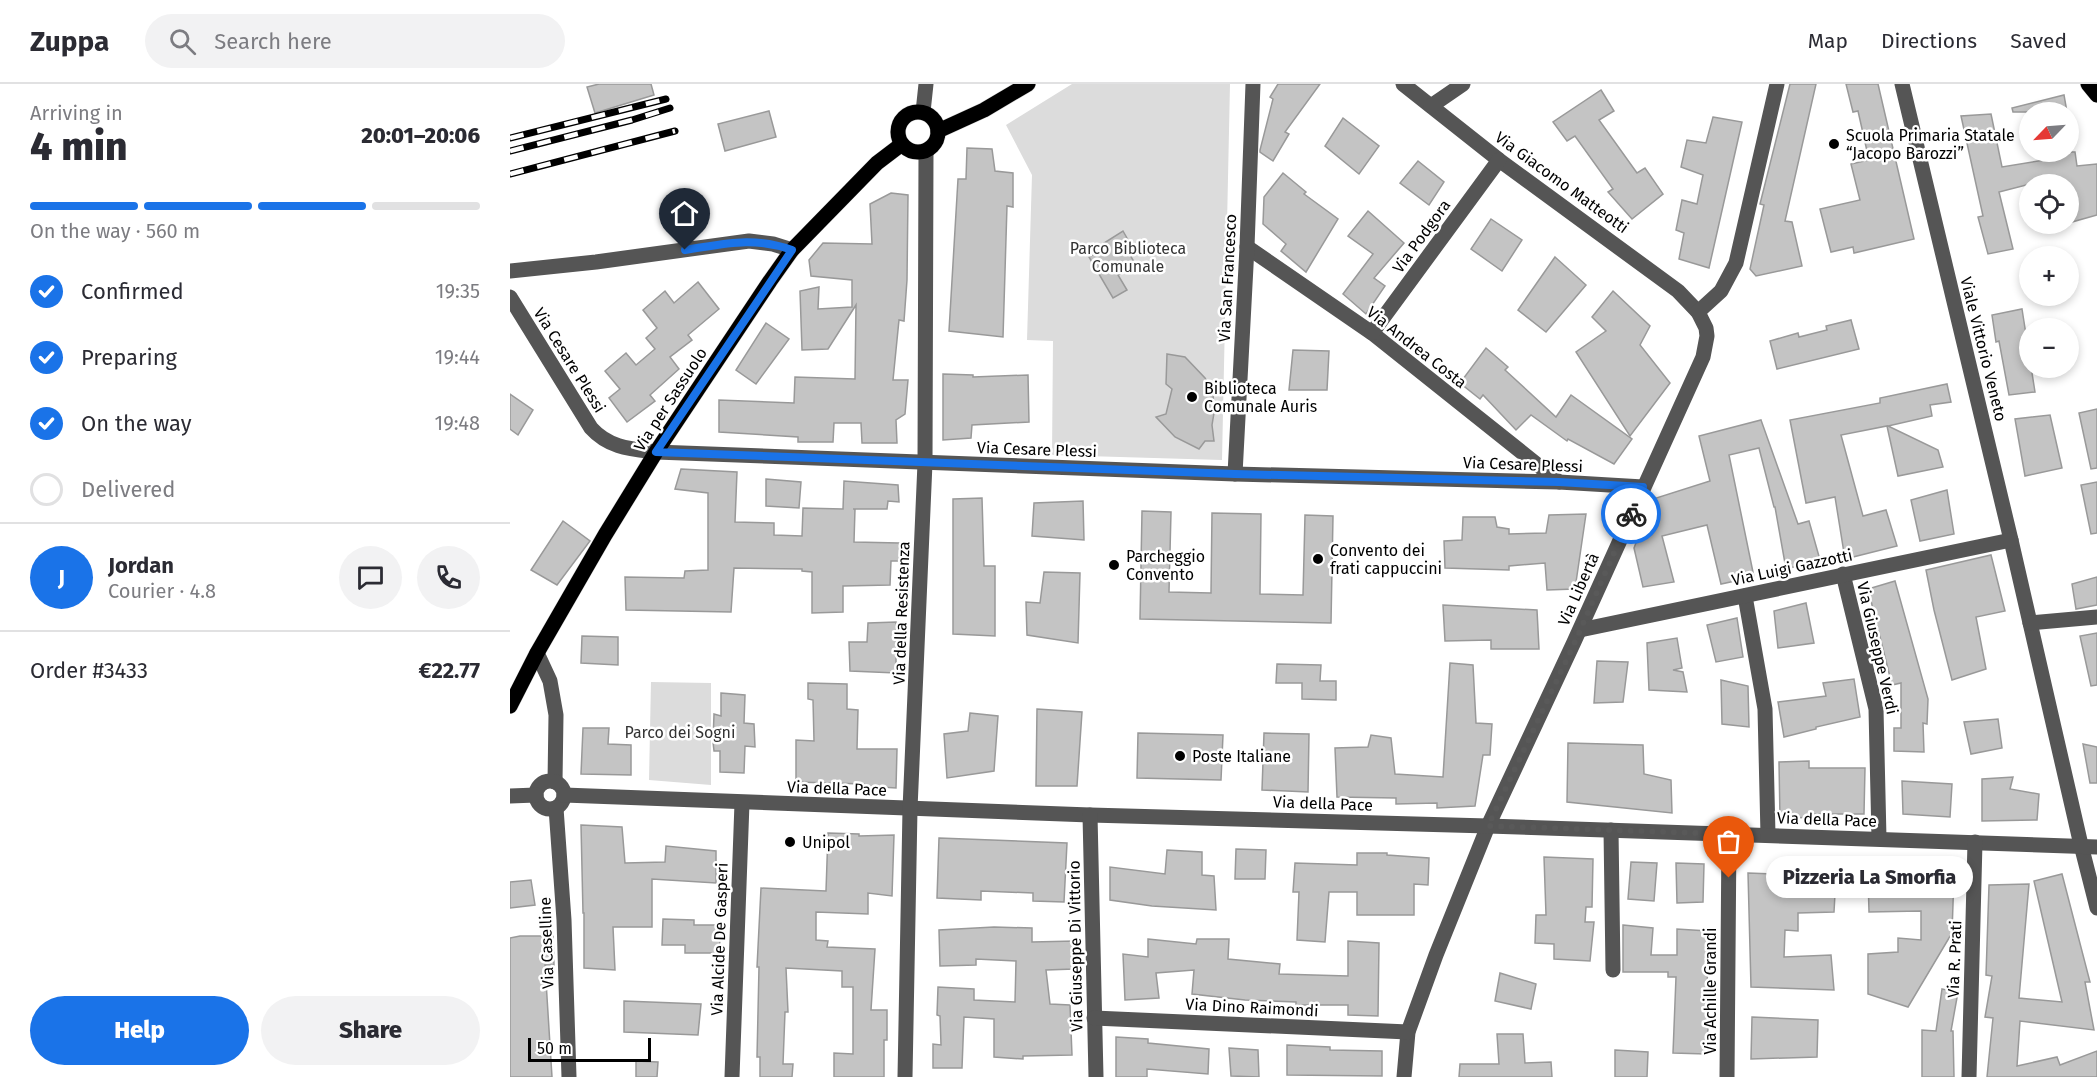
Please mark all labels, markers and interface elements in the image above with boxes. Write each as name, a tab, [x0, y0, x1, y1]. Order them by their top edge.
search box	[145, 14, 565, 68]
text: Zuppa	[30, 25, 109, 58]
icon: search	[166, 25, 199, 58]
text: Search here	[214, 28, 332, 55]
text: Map	[1808, 28, 1848, 54]
text: Directions	[1881, 28, 1977, 54]
text: Saved	[2010, 28, 2067, 54]
text: Arriving in	[30, 101, 123, 125]
north arrow	[2019, 102, 2079, 162]
map controls	[2019, 102, 2079, 378]
text: 20:01–20:06	[361, 122, 480, 149]
text: 4 min	[30, 124, 128, 170]
place label: Scuola Primaria Statale “Jacopo Barozzi”	[1846, 126, 2015, 163]
street label: Via Giacomo Matteotti	[1491, 128, 1632, 237]
marker: Scuola Primaria Statale “Jacopo Barozzi”	[1827, 137, 1841, 151]
button: locate	[2019, 174, 2079, 234]
pin	[659, 188, 710, 250]
street label: Via Podgora	[1388, 196, 1454, 277]
icon: home	[668, 197, 701, 230]
street label: Via San Francesco	[1215, 213, 1240, 343]
text: On the way · 560 m	[30, 219, 200, 243]
park label: Parco Biblioteca Comunale	[1070, 239, 1186, 276]
button: +	[2019, 246, 2079, 306]
icon: check	[30, 275, 63, 308]
street label: Viale Vittorio Veneto	[1956, 275, 2011, 423]
text: Confirmed	[81, 278, 184, 305]
text: 19:35	[436, 279, 480, 303]
street label: Via Andrea Costa	[1363, 303, 1470, 392]
street label: Via Cesare Plessi	[530, 304, 609, 416]
button: −	[2019, 318, 2079, 378]
icon: check	[30, 341, 63, 374]
text: Preparing	[81, 344, 177, 371]
street label: Via per Sassuolo	[630, 344, 711, 455]
text: 19:44	[435, 345, 480, 369]
place label: Biblioteca Comunale Auris	[1204, 379, 1317, 416]
marker: Biblioteca Comunale Auris	[1185, 390, 1199, 404]
icon: check	[30, 407, 63, 440]
text: On the way	[81, 410, 192, 437]
text: 19:48	[434, 411, 480, 435]
street label: Via Cesare Plessi	[977, 438, 1097, 461]
street label: Via Cesare Plessi	[1463, 453, 1583, 476]
text: Delivered	[81, 476, 176, 503]
courier	[1601, 484, 1661, 544]
icon: bike	[1615, 498, 1648, 531]
street label: Via della Resistenza	[889, 541, 913, 685]
place label: Convento dei frati cappuccini	[1330, 541, 1442, 578]
street label: Via Luigi Gazzotti	[1730, 545, 1854, 590]
button: chat	[339, 546, 402, 609]
button: phone	[417, 546, 480, 609]
place label: Parcheggio Convento	[1126, 547, 1205, 584]
street label: Via Libertà	[1554, 550, 1603, 629]
text: Jordan	[108, 552, 174, 579]
marker: Convento dei frati cappuccini	[1311, 552, 1325, 566]
marker: Parcheggio Convento	[1107, 558, 1121, 572]
text: J	[58, 564, 65, 591]
text: Courier · 4.8	[108, 579, 216, 603]
street label: Via Giuseppe Verdi	[1853, 580, 1902, 716]
text: Order #3433	[30, 657, 148, 684]
text: €22.77	[419, 657, 480, 684]
park label: Parco dei Sogni	[624, 723, 736, 742]
place label: Poste Italiane	[1192, 747, 1291, 766]
marker: Poste Italiane	[1173, 749, 1187, 763]
street label: Via della Pace	[787, 777, 887, 800]
street label: Via della Pace	[1273, 792, 1373, 815]
street label: Via della Pace	[1777, 808, 1877, 831]
pin	[1703, 816, 1754, 878]
icon: bag	[1712, 825, 1745, 858]
place label: Unipol	[802, 833, 850, 852]
marker: Unipol	[783, 835, 797, 849]
callout: Pizzeria La Smorfia	[1765, 857, 1972, 899]
street label: Via Giuseppe Di Vittorio	[1065, 860, 1086, 1032]
street label: Via Alcide De Gasperi	[707, 862, 732, 1016]
text: Pizzeria La Smorfia	[1783, 865, 1956, 889]
street label: Via Caselline	[535, 897, 558, 989]
street label: Via R. Prati	[1944, 920, 1965, 998]
street label: Via Achille Grandi	[1701, 927, 1720, 1055]
street label: Via Dino Raimondi	[1185, 995, 1319, 1020]
button: Help	[30, 996, 249, 1065]
button: Share	[261, 996, 480, 1065]
scale bar	[528, 1035, 651, 1062]
text: 50 m	[537, 1039, 572, 1058]

